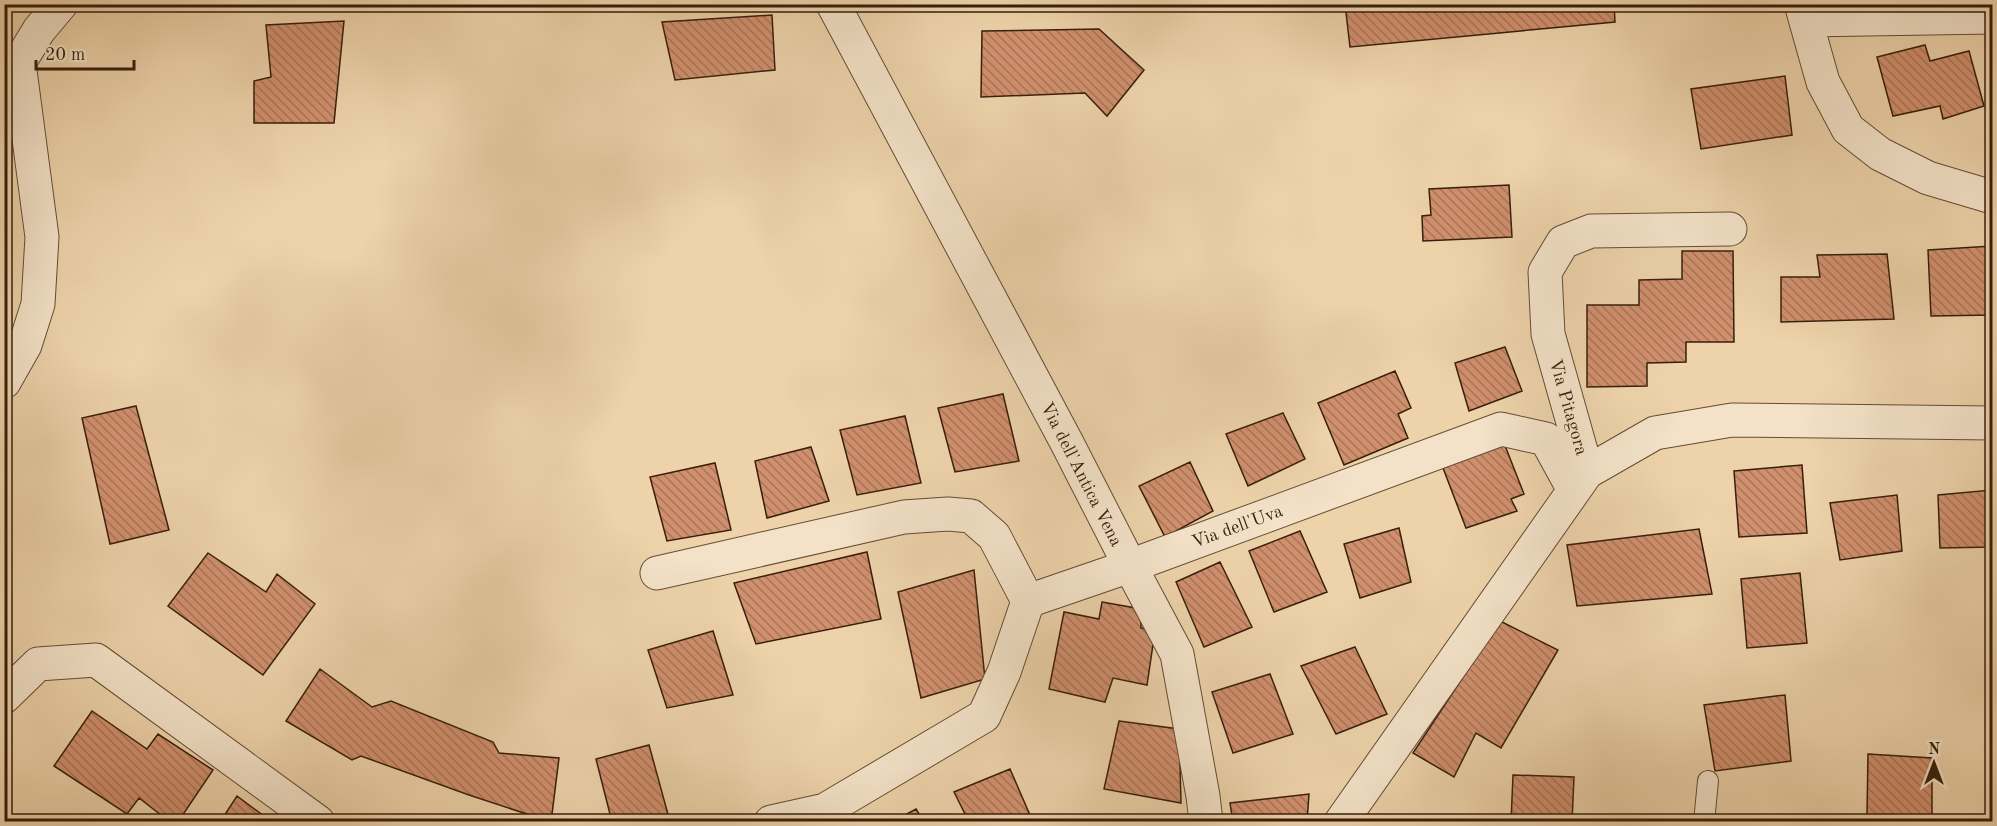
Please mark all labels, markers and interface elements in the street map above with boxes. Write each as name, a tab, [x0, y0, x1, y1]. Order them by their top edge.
scale bar	[36, 33, 134, 71]
text: 20 m	[45, 46, 85, 64]
street label: Via Pitagora	[1546, 357, 1590, 457]
street label: Via dell'Antica Vena	[1037, 399, 1125, 550]
street label: Via dell'Uva	[1189, 502, 1285, 552]
north arrow	[1904, 733, 1964, 793]
text: N	[1928, 742, 1941, 758]

